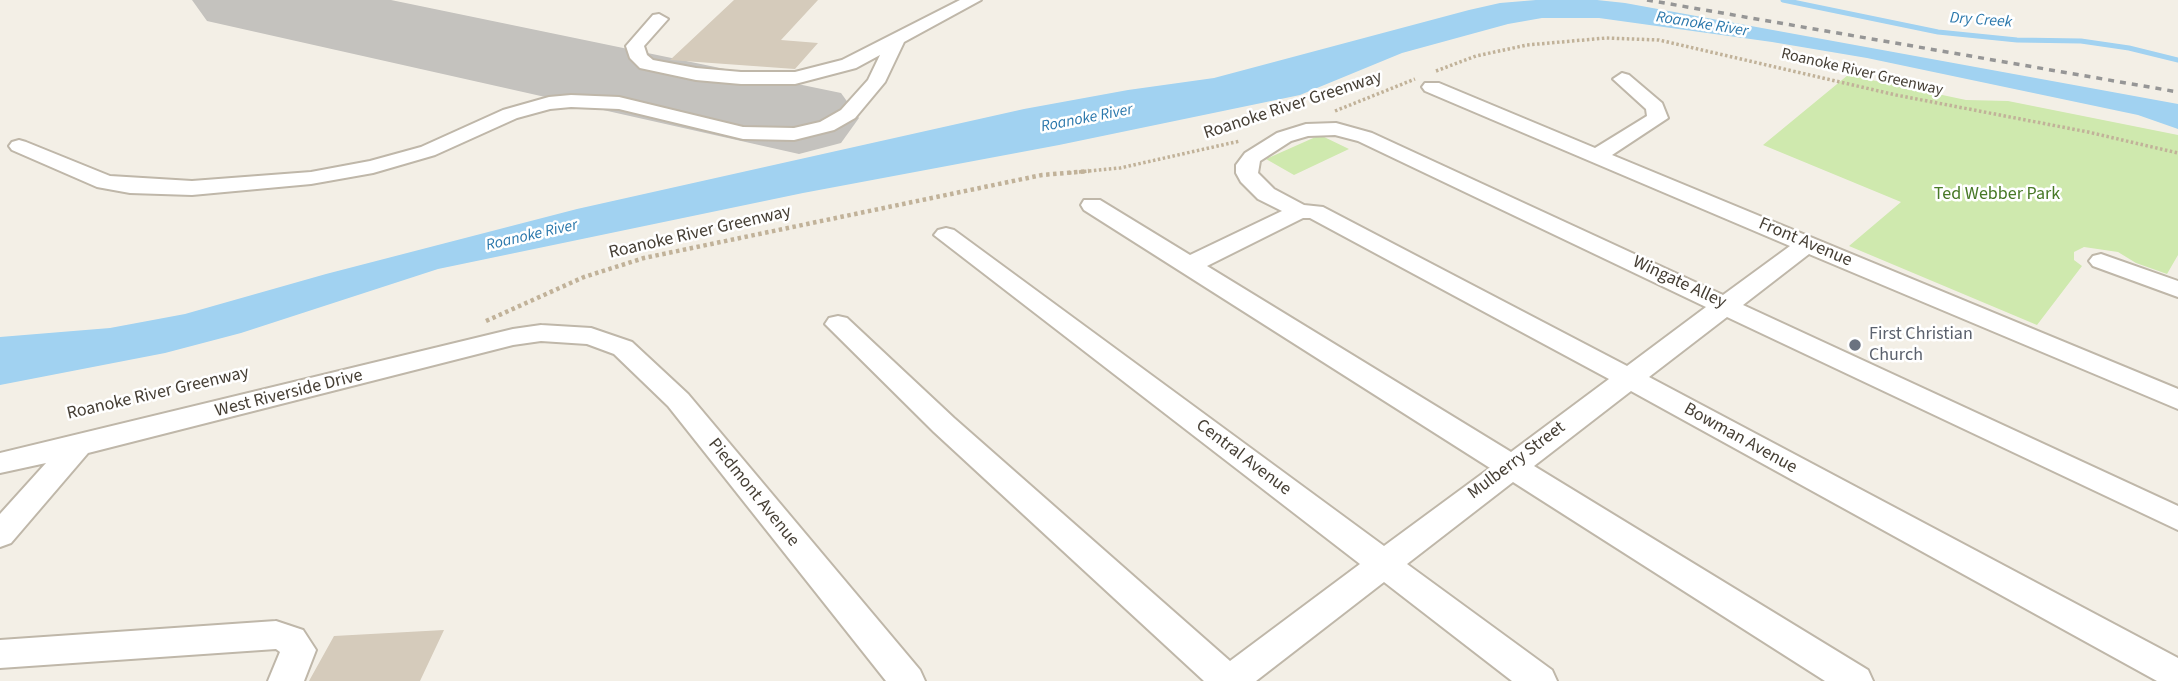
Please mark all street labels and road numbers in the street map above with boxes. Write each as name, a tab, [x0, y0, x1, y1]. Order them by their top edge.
street label: Roanoke River Greenway	[1779, 45, 1945, 101]
street label: Roanoke River Greenway	[1201, 67, 1385, 145]
street label: Roanoke River Greenway	[607, 202, 793, 264]
street label: Front Avenue	[1755, 214, 1855, 272]
street label: Wingate Alley	[1629, 252, 1729, 314]
street label: Roanoke River Greenway	[65, 363, 251, 425]
street label: West Riverside Drive	[213, 365, 365, 423]
street label: Bowman Avenue	[1680, 399, 1800, 479]
street label: Central Avenue	[1191, 415, 1295, 501]
street label: Mulberry Street	[1464, 417, 1570, 505]
street label: Piedmont Avenue	[703, 434, 803, 552]

